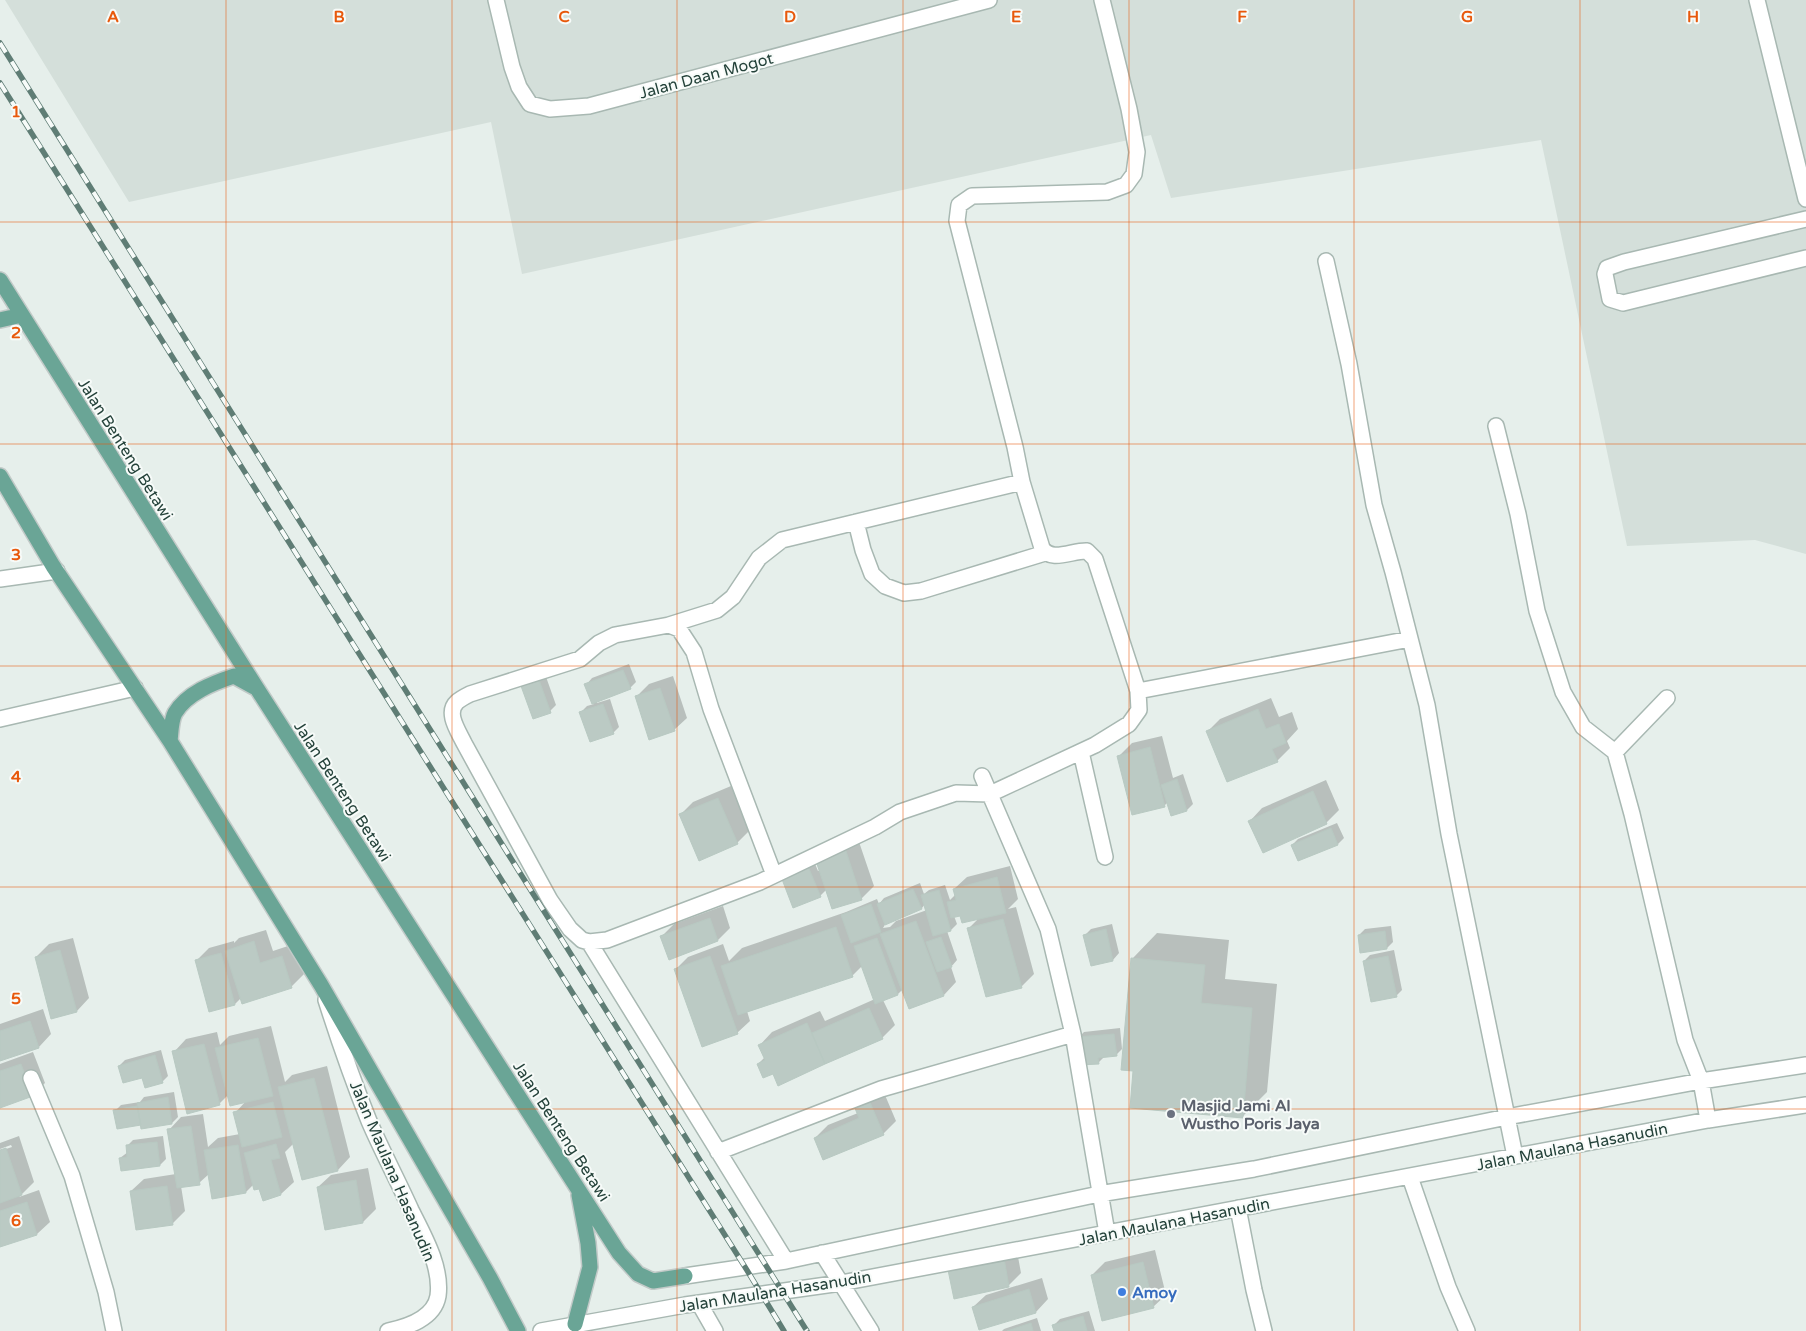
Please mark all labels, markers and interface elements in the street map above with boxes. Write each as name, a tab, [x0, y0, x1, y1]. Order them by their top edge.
text: A	[107, 7, 119, 27]
text: B	[333, 7, 345, 27]
text: C	[558, 7, 570, 27]
text: D	[784, 7, 796, 27]
text: E	[1011, 7, 1021, 27]
text: F	[1237, 7, 1247, 27]
text: G	[1461, 7, 1473, 27]
text: H	[1687, 7, 1699, 27]
street label: Jalan Daan Mogot	[637, 48, 775, 103]
text: 1	[11, 102, 21, 122]
text: 2	[11, 323, 21, 343]
street label: Jalan Benteng Betawi	[73, 375, 177, 524]
text: 3	[11, 545, 21, 565]
street label: Jalan Benteng Betawi	[289, 717, 395, 866]
text: 4	[11, 767, 21, 787]
text: 5	[11, 989, 21, 1009]
street label: Jalan Benteng Betawi	[508, 1057, 614, 1206]
street label: Jalan Maulana Hasanudin	[345, 1078, 439, 1265]
place label: Masjid Jami Al Wustho Poris Jaya	[1181, 1096, 1320, 1134]
marker: Masjid Jami Al Wustho Poris Jaya	[1165, 1108, 1177, 1120]
street label: Jalan Maulana Hasanudin	[1475, 1119, 1669, 1175]
street label: Jalan Maulana Hasanudin	[1077, 1194, 1271, 1250]
text: 6	[11, 1211, 21, 1231]
street label: Jalan Maulana Hasanudin	[678, 1267, 873, 1317]
place label: Amoy	[1132, 1283, 1177, 1303]
marker: Amoy	[1116, 1286, 1128, 1298]

